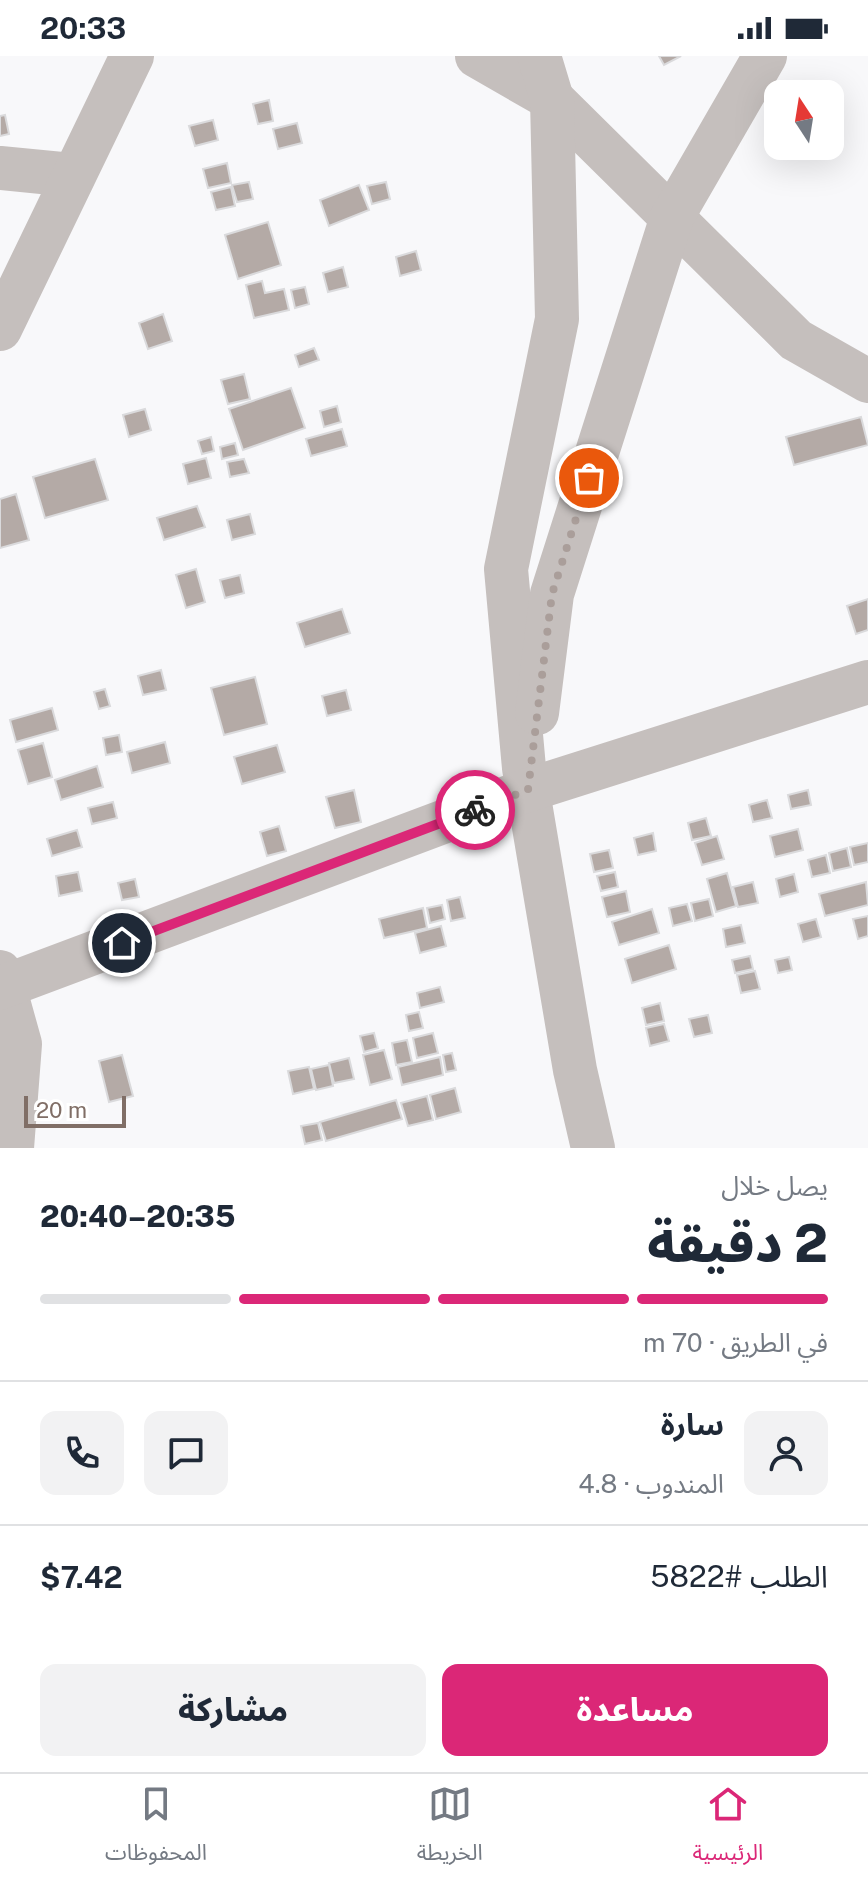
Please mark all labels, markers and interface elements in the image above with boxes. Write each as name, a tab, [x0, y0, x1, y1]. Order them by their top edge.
text: 20:33	[40, 10, 126, 46]
north arrow	[764, 80, 844, 160]
map controls	[764, 80, 844, 160]
pin	[555, 444, 623, 512]
icon: bag	[567, 456, 611, 500]
courier	[435, 770, 515, 850]
icon: bike	[453, 788, 497, 832]
pin	[88, 909, 156, 977]
icon: home	[100, 921, 144, 965]
scale bar	[24, 1092, 126, 1128]
text: 20 m	[36, 1097, 87, 1123]
text: يصل خلال	[721, 1170, 828, 1201]
text: 20:35–20:40	[40, 1198, 235, 1234]
text: 2 دقيقة	[647, 1213, 828, 1274]
text: في الطريق · 70 m	[643, 1327, 828, 1358]
text: سارة	[661, 1406, 724, 1442]
button: phone	[40, 1411, 124, 1495]
button: chat	[144, 1411, 228, 1495]
button: person	[744, 1411, 828, 1495]
text: المندوب · 4.8	[578, 1468, 724, 1499]
text: الطلب #5822	[650, 1558, 828, 1594]
text: $7.42	[40, 1559, 123, 1595]
button: مشاركة	[40, 1664, 426, 1756]
button: مساعدة	[442, 1664, 828, 1756]
tab: المحفوظات	[105, 1782, 207, 1876]
tab: الخريطة	[417, 1782, 483, 1876]
tab: الرئيسية	[692, 1782, 763, 1876]

